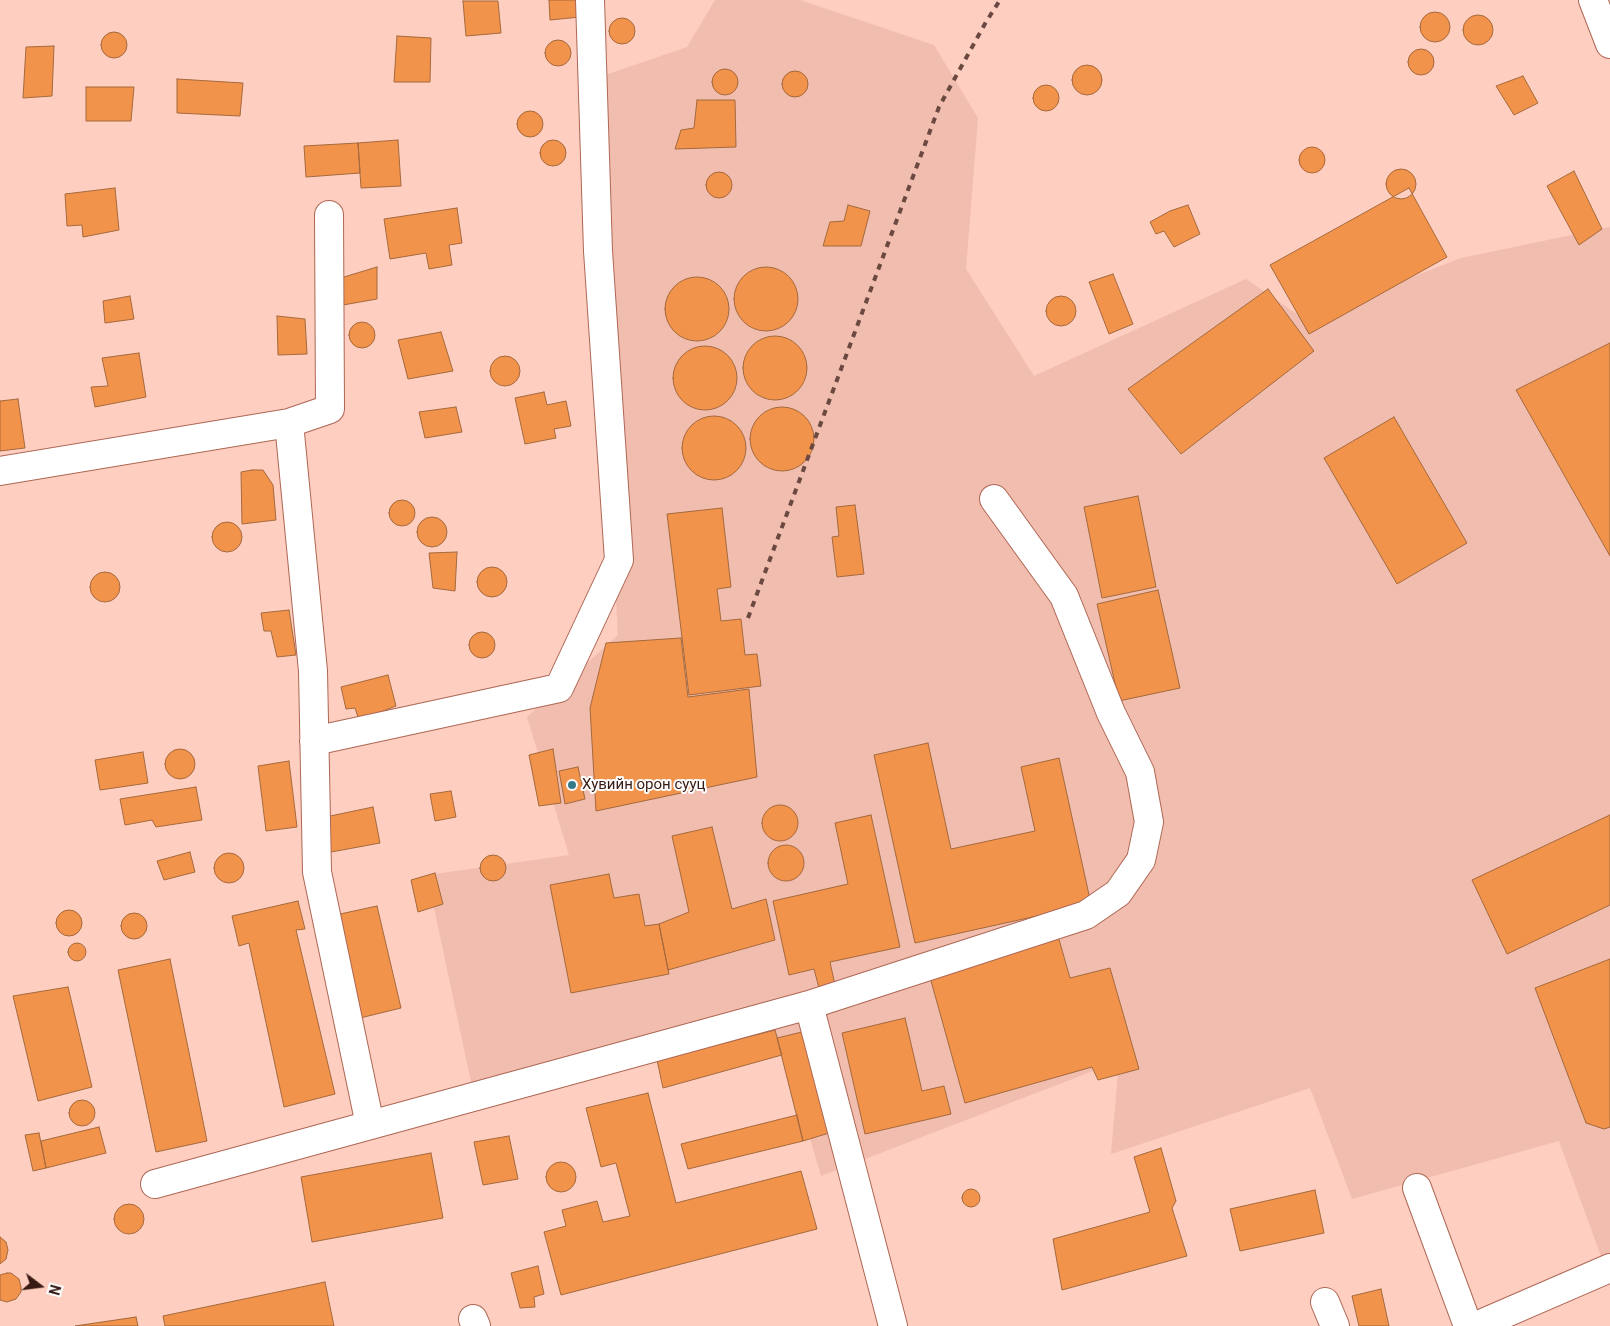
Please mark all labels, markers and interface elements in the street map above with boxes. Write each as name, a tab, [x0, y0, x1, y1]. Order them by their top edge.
place label: Хувийн орон сууц	[582, 776, 705, 794]
marker: Хувийн орон сууц	[566, 779, 578, 791]
north arrow	[15, 1261, 65, 1311]
text: N	[45, 1283, 63, 1297]

